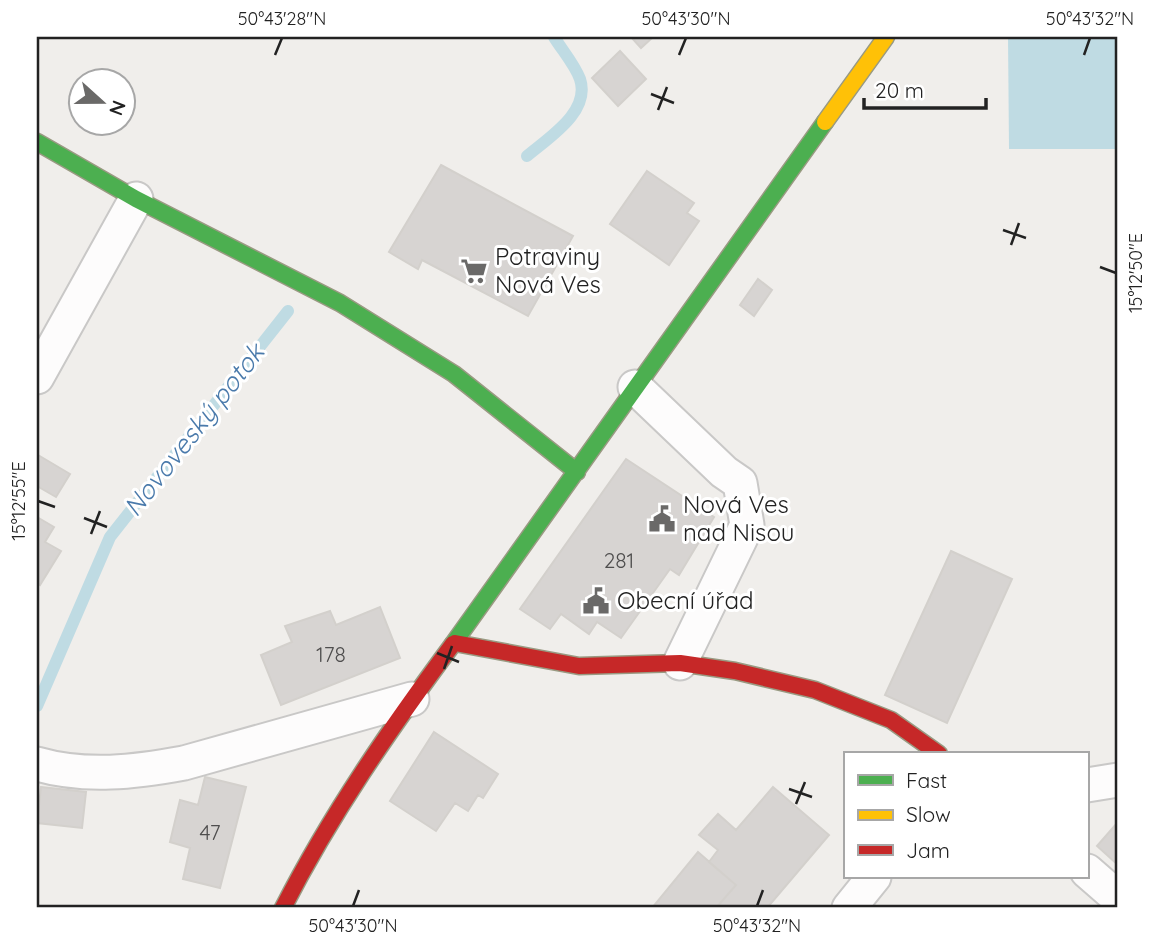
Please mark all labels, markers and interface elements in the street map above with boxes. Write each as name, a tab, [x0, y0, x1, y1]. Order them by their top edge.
text: 50°43'28"N	[238, 7, 326, 30]
text: 50°43'30"N	[641, 7, 731, 30]
text: 50°43'32"N	[1046, 7, 1134, 30]
north arrow	[66, 66, 136, 136]
scale bar	[864, 66, 987, 110]
text: 20 m	[875, 77, 924, 103]
text: N	[104, 97, 132, 119]
text: 15°12'50"E	[1124, 233, 1147, 313]
place label: Potraviny Nová Ves	[495, 241, 601, 299]
supermarket icon: Potraviny Nová Ves	[459, 256, 489, 286]
water label: Novoveský potok	[116, 335, 272, 522]
text: 15°12'55"E	[7, 461, 30, 541]
place label: Nová Ves nad Nisou	[683, 489, 795, 547]
public building icon: Nová Ves nad Nisou	[647, 504, 677, 534]
house number: 281	[604, 547, 634, 573]
place label: Obecní úřad	[617, 585, 753, 615]
public building icon: Obecní úřad	[581, 586, 611, 616]
house number: 178	[316, 641, 346, 667]
legend	[844, 752, 1088, 878]
text: Fast	[906, 767, 947, 793]
text: Slow	[906, 801, 951, 827]
house number: 47	[199, 819, 221, 845]
text: Jam	[906, 837, 950, 863]
text: 50°43'30"N	[308, 914, 398, 937]
text: 50°43'32"N	[713, 914, 801, 937]

